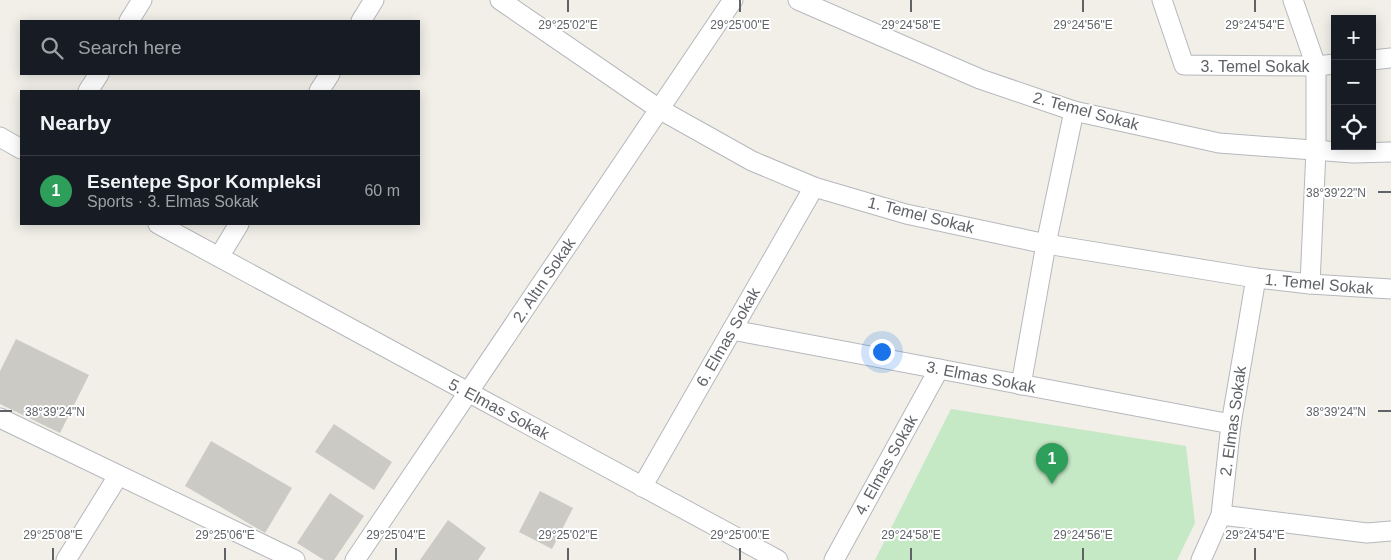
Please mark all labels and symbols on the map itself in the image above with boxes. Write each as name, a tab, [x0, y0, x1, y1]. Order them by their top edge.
text: 29°25'02"E	[538, 18, 598, 32]
text: 29°25'00"E	[710, 18, 770, 32]
text: 29°24'58"E	[881, 18, 941, 32]
text: 29°24'56"E	[1053, 18, 1113, 32]
text: 29°24'54"E	[1225, 18, 1285, 32]
street label: 3. Temel Sokak	[1200, 58, 1311, 75]
street label: 2. Temel Sokak	[1031, 89, 1142, 134]
text: 38°39'22"N	[1306, 186, 1366, 200]
street label: 1. Temel Sokak	[866, 194, 977, 237]
street label: 2. Altın Sokak	[510, 234, 579, 325]
street label: 1. Temel Sokak	[1264, 271, 1375, 297]
street label: 6. Elmas Sokak	[693, 284, 764, 389]
your location	[869, 339, 895, 365]
street label: 3. Elmas Sokak	[925, 358, 1038, 396]
street label: 2. Elmas Sokak	[1217, 364, 1249, 477]
street label: 5. Elmas Sokak	[446, 375, 553, 443]
text: 38°39'24"N	[25, 405, 85, 419]
text: 38°39'24"N	[1306, 405, 1366, 419]
street label: 4. Elmas Sokak	[852, 411, 921, 518]
pin: 1	[1036, 443, 1068, 484]
text: 29°25'08"E	[23, 528, 83, 542]
text: 29°25'06"E	[195, 528, 255, 542]
text: 29°25'04"E	[366, 528, 426, 542]
text: 29°25'02"E	[538, 528, 598, 542]
text: 29°25'00"E	[710, 528, 770, 542]
text: 29°24'58"E	[881, 528, 941, 542]
text: 29°24'56"E	[1053, 528, 1113, 542]
text: 29°24'54"E	[1225, 528, 1285, 542]

